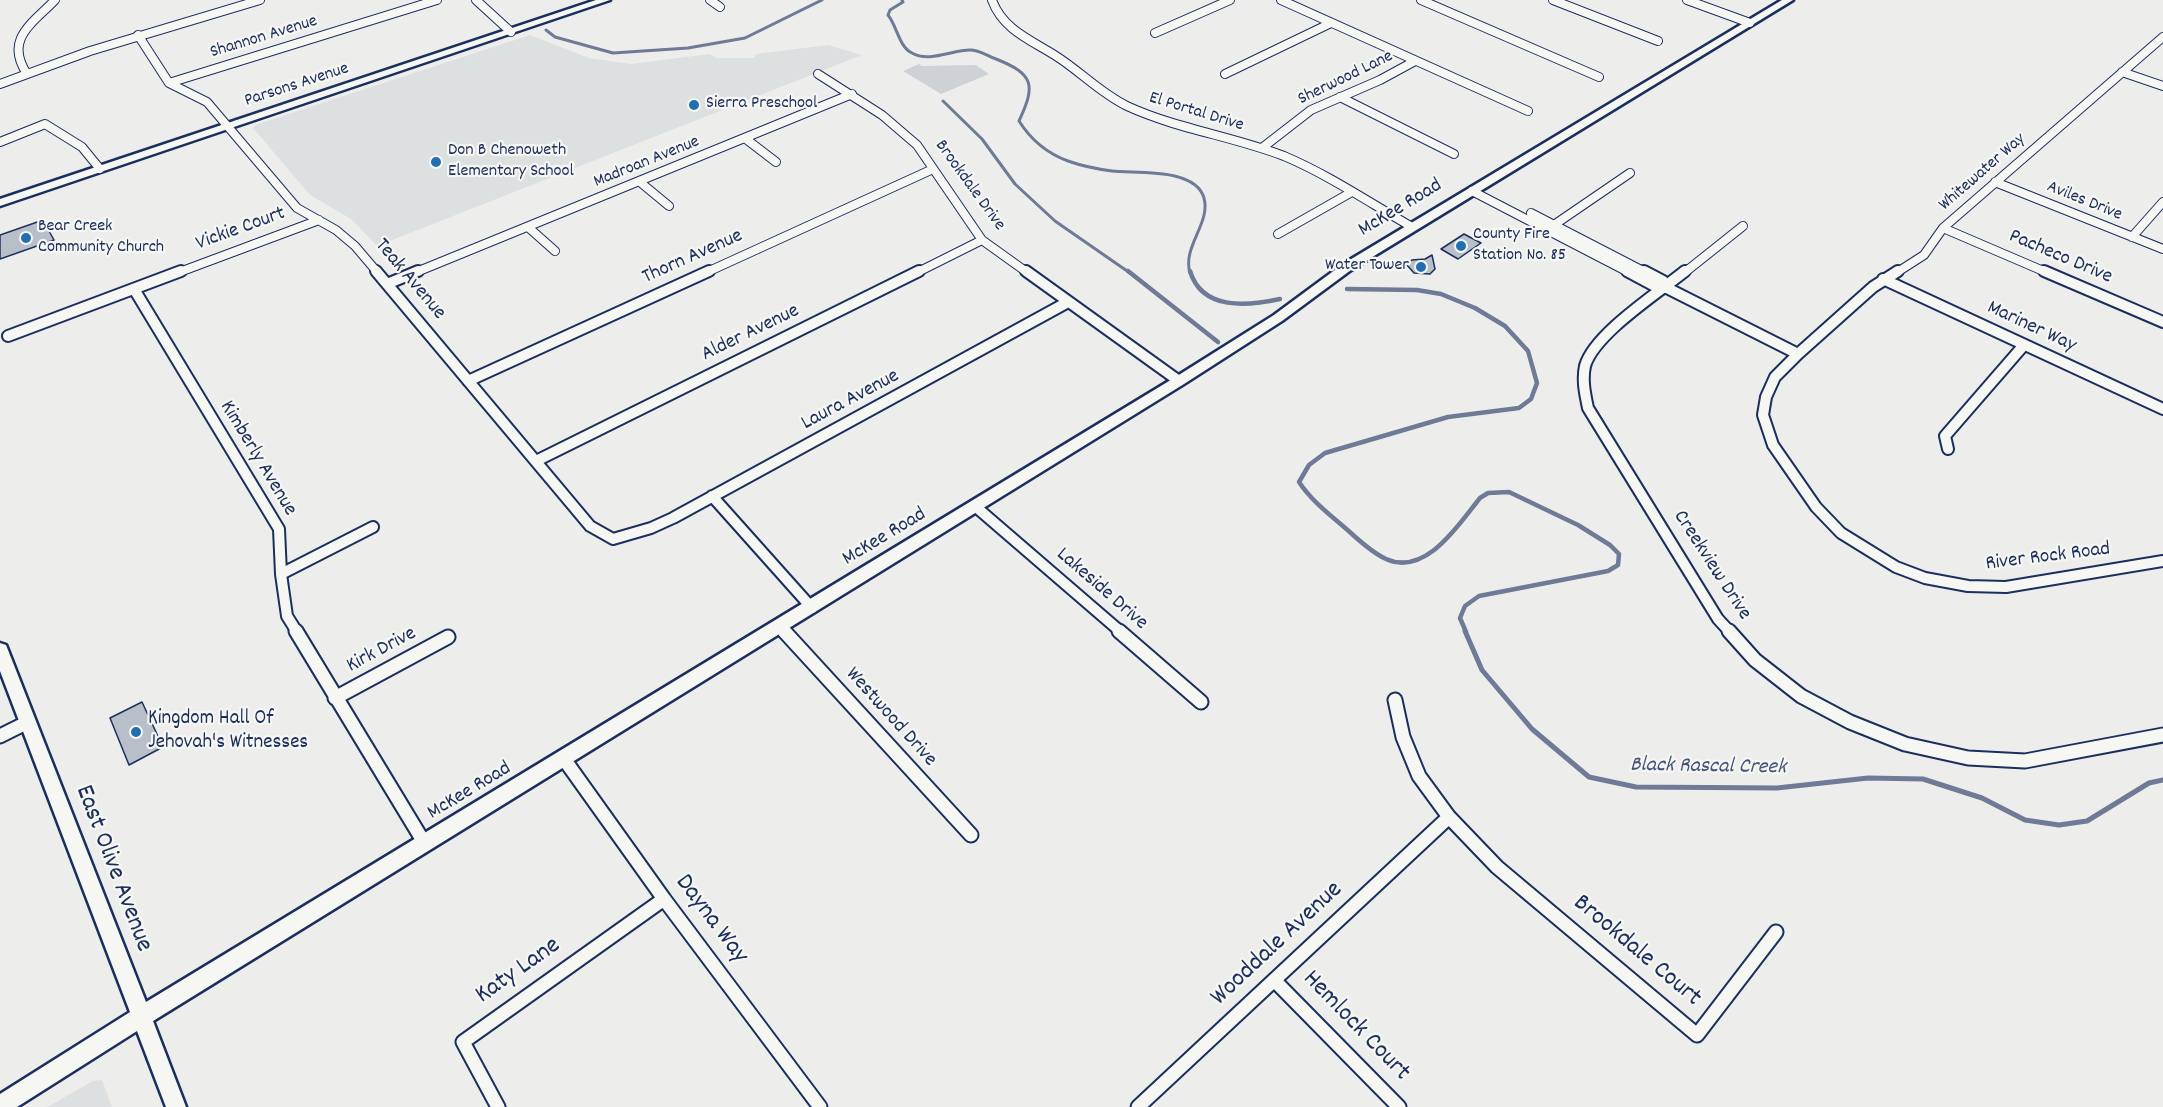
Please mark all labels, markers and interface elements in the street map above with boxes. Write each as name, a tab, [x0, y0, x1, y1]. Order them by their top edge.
street label: Shannon Avenue	[208, 11, 320, 65]
street label: Sherwood Lane	[1295, 47, 1397, 111]
street label: Parsons Avenue	[242, 59, 352, 113]
street label: El Portal Drive	[1146, 88, 1246, 138]
place label: Sierra Preschool	[706, 94, 817, 116]
marker: Sierra Preschool	[687, 98, 701, 112]
street label: Whitewater Way	[1935, 129, 2031, 217]
street label: Madroan Avenue	[591, 132, 703, 194]
street label: Brookdale Drive	[929, 137, 1009, 235]
place label: Don B Chenoweth Elementary School	[448, 141, 574, 184]
marker: Don B Chenoweth Elementary School	[429, 155, 443, 169]
street label: McKee Road	[1355, 174, 1447, 244]
street label: Aviles Drive	[2043, 177, 2125, 227]
street label: Vickie Court	[193, 202, 289, 258]
place label: Bear Creek Community Church	[38, 217, 164, 260]
street label: Thorn Avenue	[639, 225, 747, 291]
place label: County Fire Station No. 85	[1473, 225, 1566, 268]
street label: Pacheco Drive	[2005, 225, 2115, 291]
marker: Bear Creek Community Church	[19, 231, 33, 245]
street label: Teak Avenue	[368, 234, 450, 326]
marker: County Fire Station No. 85	[1454, 239, 1468, 253]
place label: Water Tower	[1325, 256, 1409, 278]
marker: Water Tower	[1414, 260, 1428, 274]
street label: Mariner Way	[1982, 296, 2080, 360]
street label: Alder Avenue	[698, 300, 804, 368]
street label: Laura Avenue	[798, 365, 904, 437]
street label: Kimberly Avenue	[213, 397, 301, 521]
street label: McKee Road	[839, 503, 931, 573]
street label: Creekview Drive	[1666, 506, 1756, 626]
street label: River Rock Road	[1984, 538, 2112, 578]
street label: Lakeside Drive	[1050, 543, 1152, 637]
street label: Kirk Drive	[343, 622, 421, 680]
street label: Westwood Drive	[839, 663, 941, 773]
place label: Kingdom Hall Of Jehovah's Witnesses	[148, 707, 308, 757]
marker: Kingdom Hall Of Jehovah's Witnesses	[129, 725, 143, 739]
water label: Black Rascal Creek	[1630, 753, 1786, 783]
street label: McKee Road	[424, 757, 516, 827]
street label: East Olive Avenue	[66, 781, 158, 957]
street label: Dayna Way	[666, 869, 754, 971]
street label: Wooddale Avenue	[1205, 876, 1351, 1014]
street label: Brookdale Court	[1565, 889, 1707, 1015]
street label: Katy Lane	[471, 932, 567, 1012]
street label: Hemlock Court	[1294, 965, 1416, 1089]

